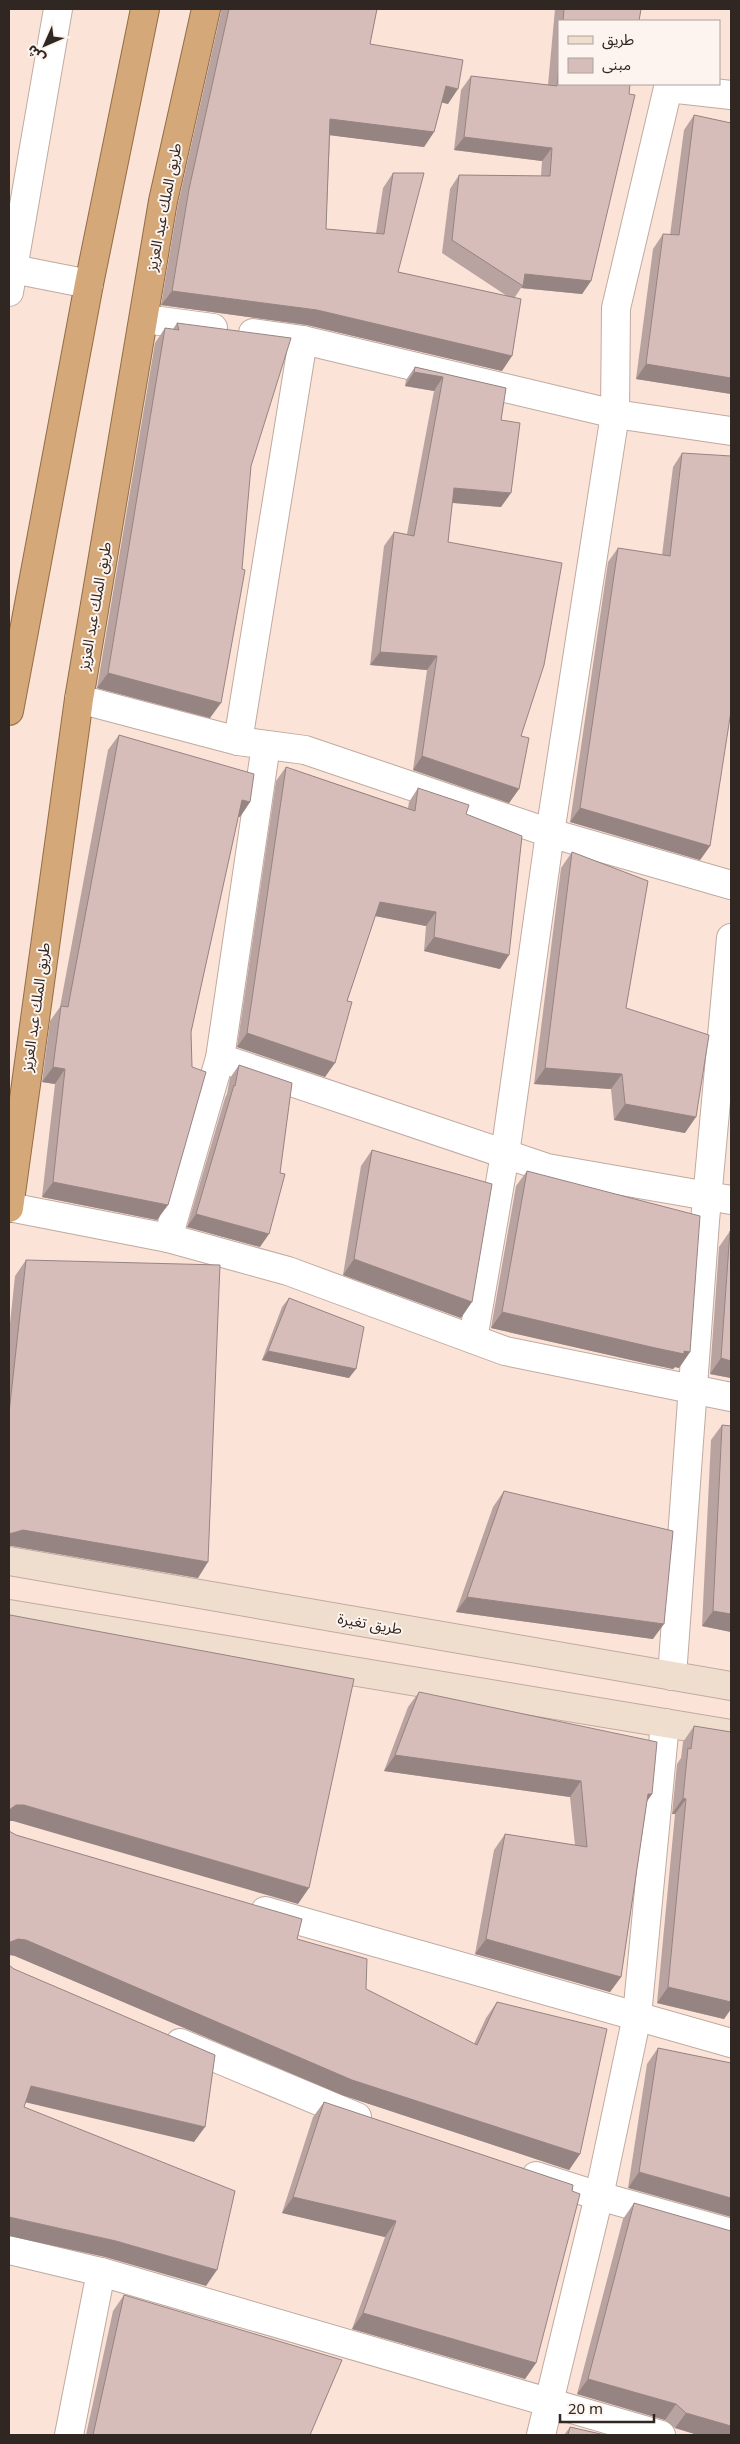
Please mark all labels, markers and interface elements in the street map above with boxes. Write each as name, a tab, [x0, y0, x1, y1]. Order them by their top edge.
north arrow	[20, 20, 70, 70]
legend	[558, 20, 720, 85]
text: طريق	[602, 29, 634, 50]
text: ش	[22, 41, 49, 68]
text: مبنى	[602, 54, 631, 74]
street label: طريق الملك عبد العزيز	[141, 141, 186, 274]
street label: طريق الملك عبد العزيز	[73, 540, 116, 673]
street label: طريق الملك عبد العزيز	[16, 941, 55, 1074]
street label: طريق تغيرة	[336, 1607, 404, 1640]
scale bar	[560, 2392, 654, 2424]
text: 20 m	[568, 2398, 603, 2418]

